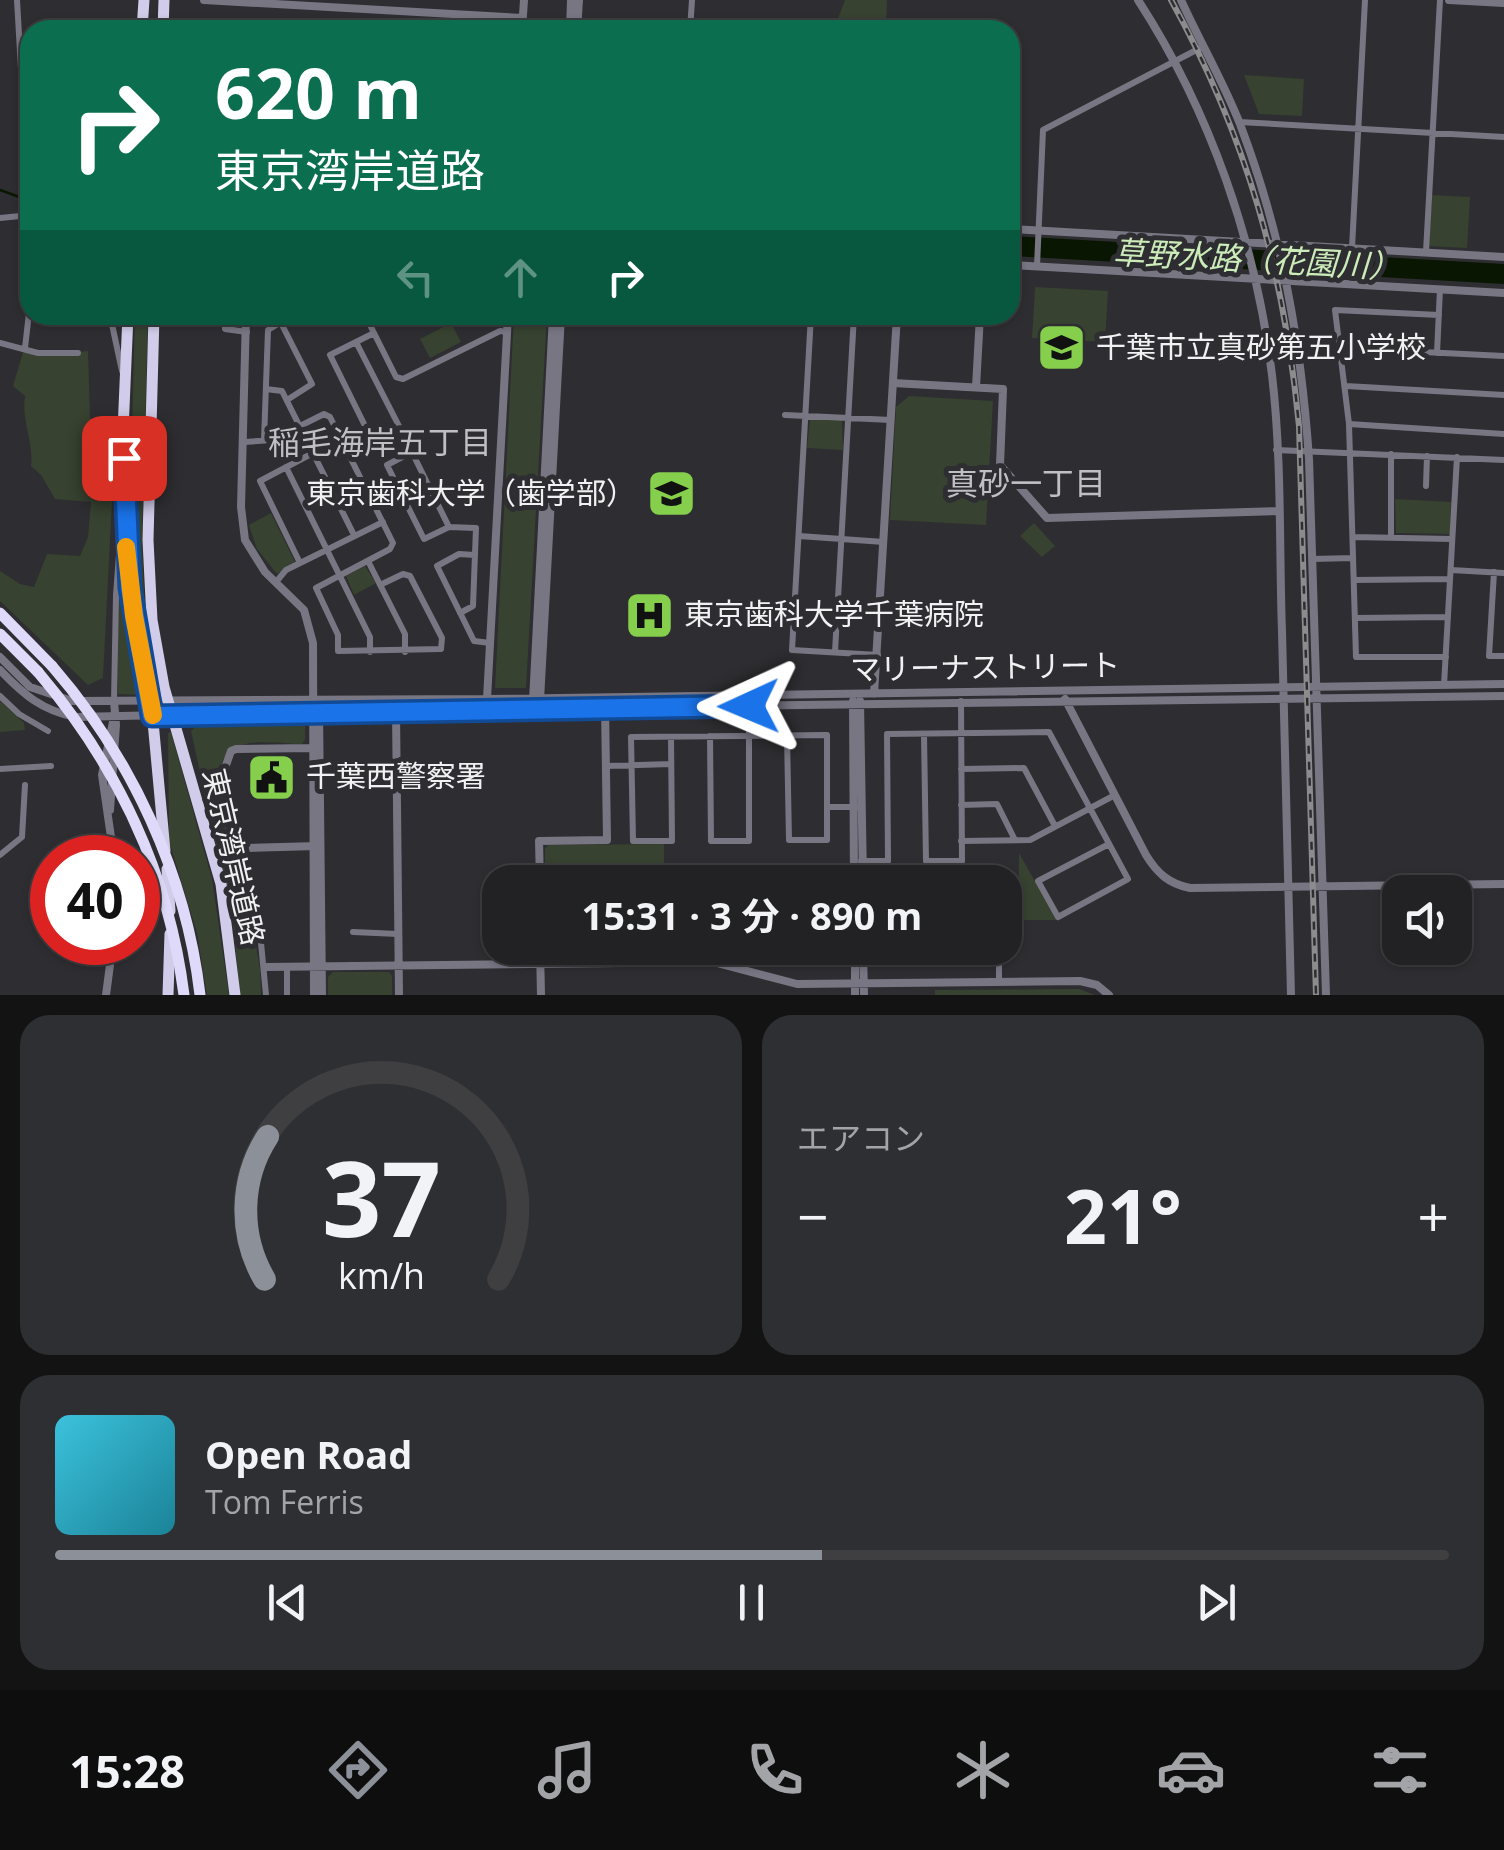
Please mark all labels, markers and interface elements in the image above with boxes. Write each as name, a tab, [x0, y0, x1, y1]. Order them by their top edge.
text: 620 m	[215, 44, 422, 140]
icon: right	[50, 60, 180, 190]
text: 東京湾岸道路	[215, 139, 485, 200]
water label: 草野水路（花園川）	[1112, 229, 1402, 288]
icon: left	[388, 250, 443, 305]
icon: ahead	[493, 250, 548, 305]
icon: right	[598, 250, 653, 305]
school or university icon: 千葉市立真砂第五小学校	[1035, 322, 1087, 374]
place label: 千葉市立真砂第五小学校	[1096, 326, 1426, 367]
pin	[82, 416, 167, 501]
district label: 稲毛海岸五丁目	[268, 420, 492, 463]
icon: arrive	[97, 431, 152, 486]
district label: 真砂一丁目	[946, 461, 1106, 504]
school or university icon: 東京歯科大学（歯学部）	[645, 468, 697, 520]
place label: 東京歯科大学（歯学部）	[306, 472, 636, 513]
hospital icon: 東京歯科大学千葉病院	[623, 589, 675, 641]
place label: 東京歯科大学千葉病院	[684, 593, 984, 634]
street label: マリーナストリート	[850, 644, 1120, 689]
position arrow	[697, 654, 801, 758]
public building icon: 千葉西警察署	[245, 751, 297, 803]
place label: 千葉西警察署	[306, 755, 486, 796]
street label: 東京湾岸道路	[194, 764, 275, 949]
speed limit sign: 40	[30, 835, 160, 965]
map controls	[1382, 875, 1472, 965]
button: sound	[1382, 875, 1472, 965]
text: 15:31 · 3 分 · 890 m	[582, 889, 922, 941]
text: エアコン	[797, 1116, 925, 1159]
text: 37	[322, 1126, 440, 1267]
text: 21°	[1064, 1164, 1182, 1266]
text: −	[797, 1178, 828, 1253]
text: +	[1418, 1178, 1449, 1253]
text: km/h	[338, 1251, 424, 1299]
text: Open Road	[205, 1428, 412, 1480]
text: Tom Ferris	[205, 1480, 364, 1523]
icon: previous	[260, 1575, 315, 1630]
icon: pause	[724, 1575, 779, 1630]
icon: next	[1189, 1575, 1244, 1630]
icon: directions	[323, 1735, 393, 1805]
icon: music	[532, 1735, 602, 1805]
icon: phone	[740, 1735, 810, 1805]
icon: climate	[948, 1735, 1018, 1805]
icon: car	[1156, 1735, 1226, 1805]
icon: filters	[1365, 1735, 1435, 1805]
text: 15:28	[69, 1740, 185, 1801]

